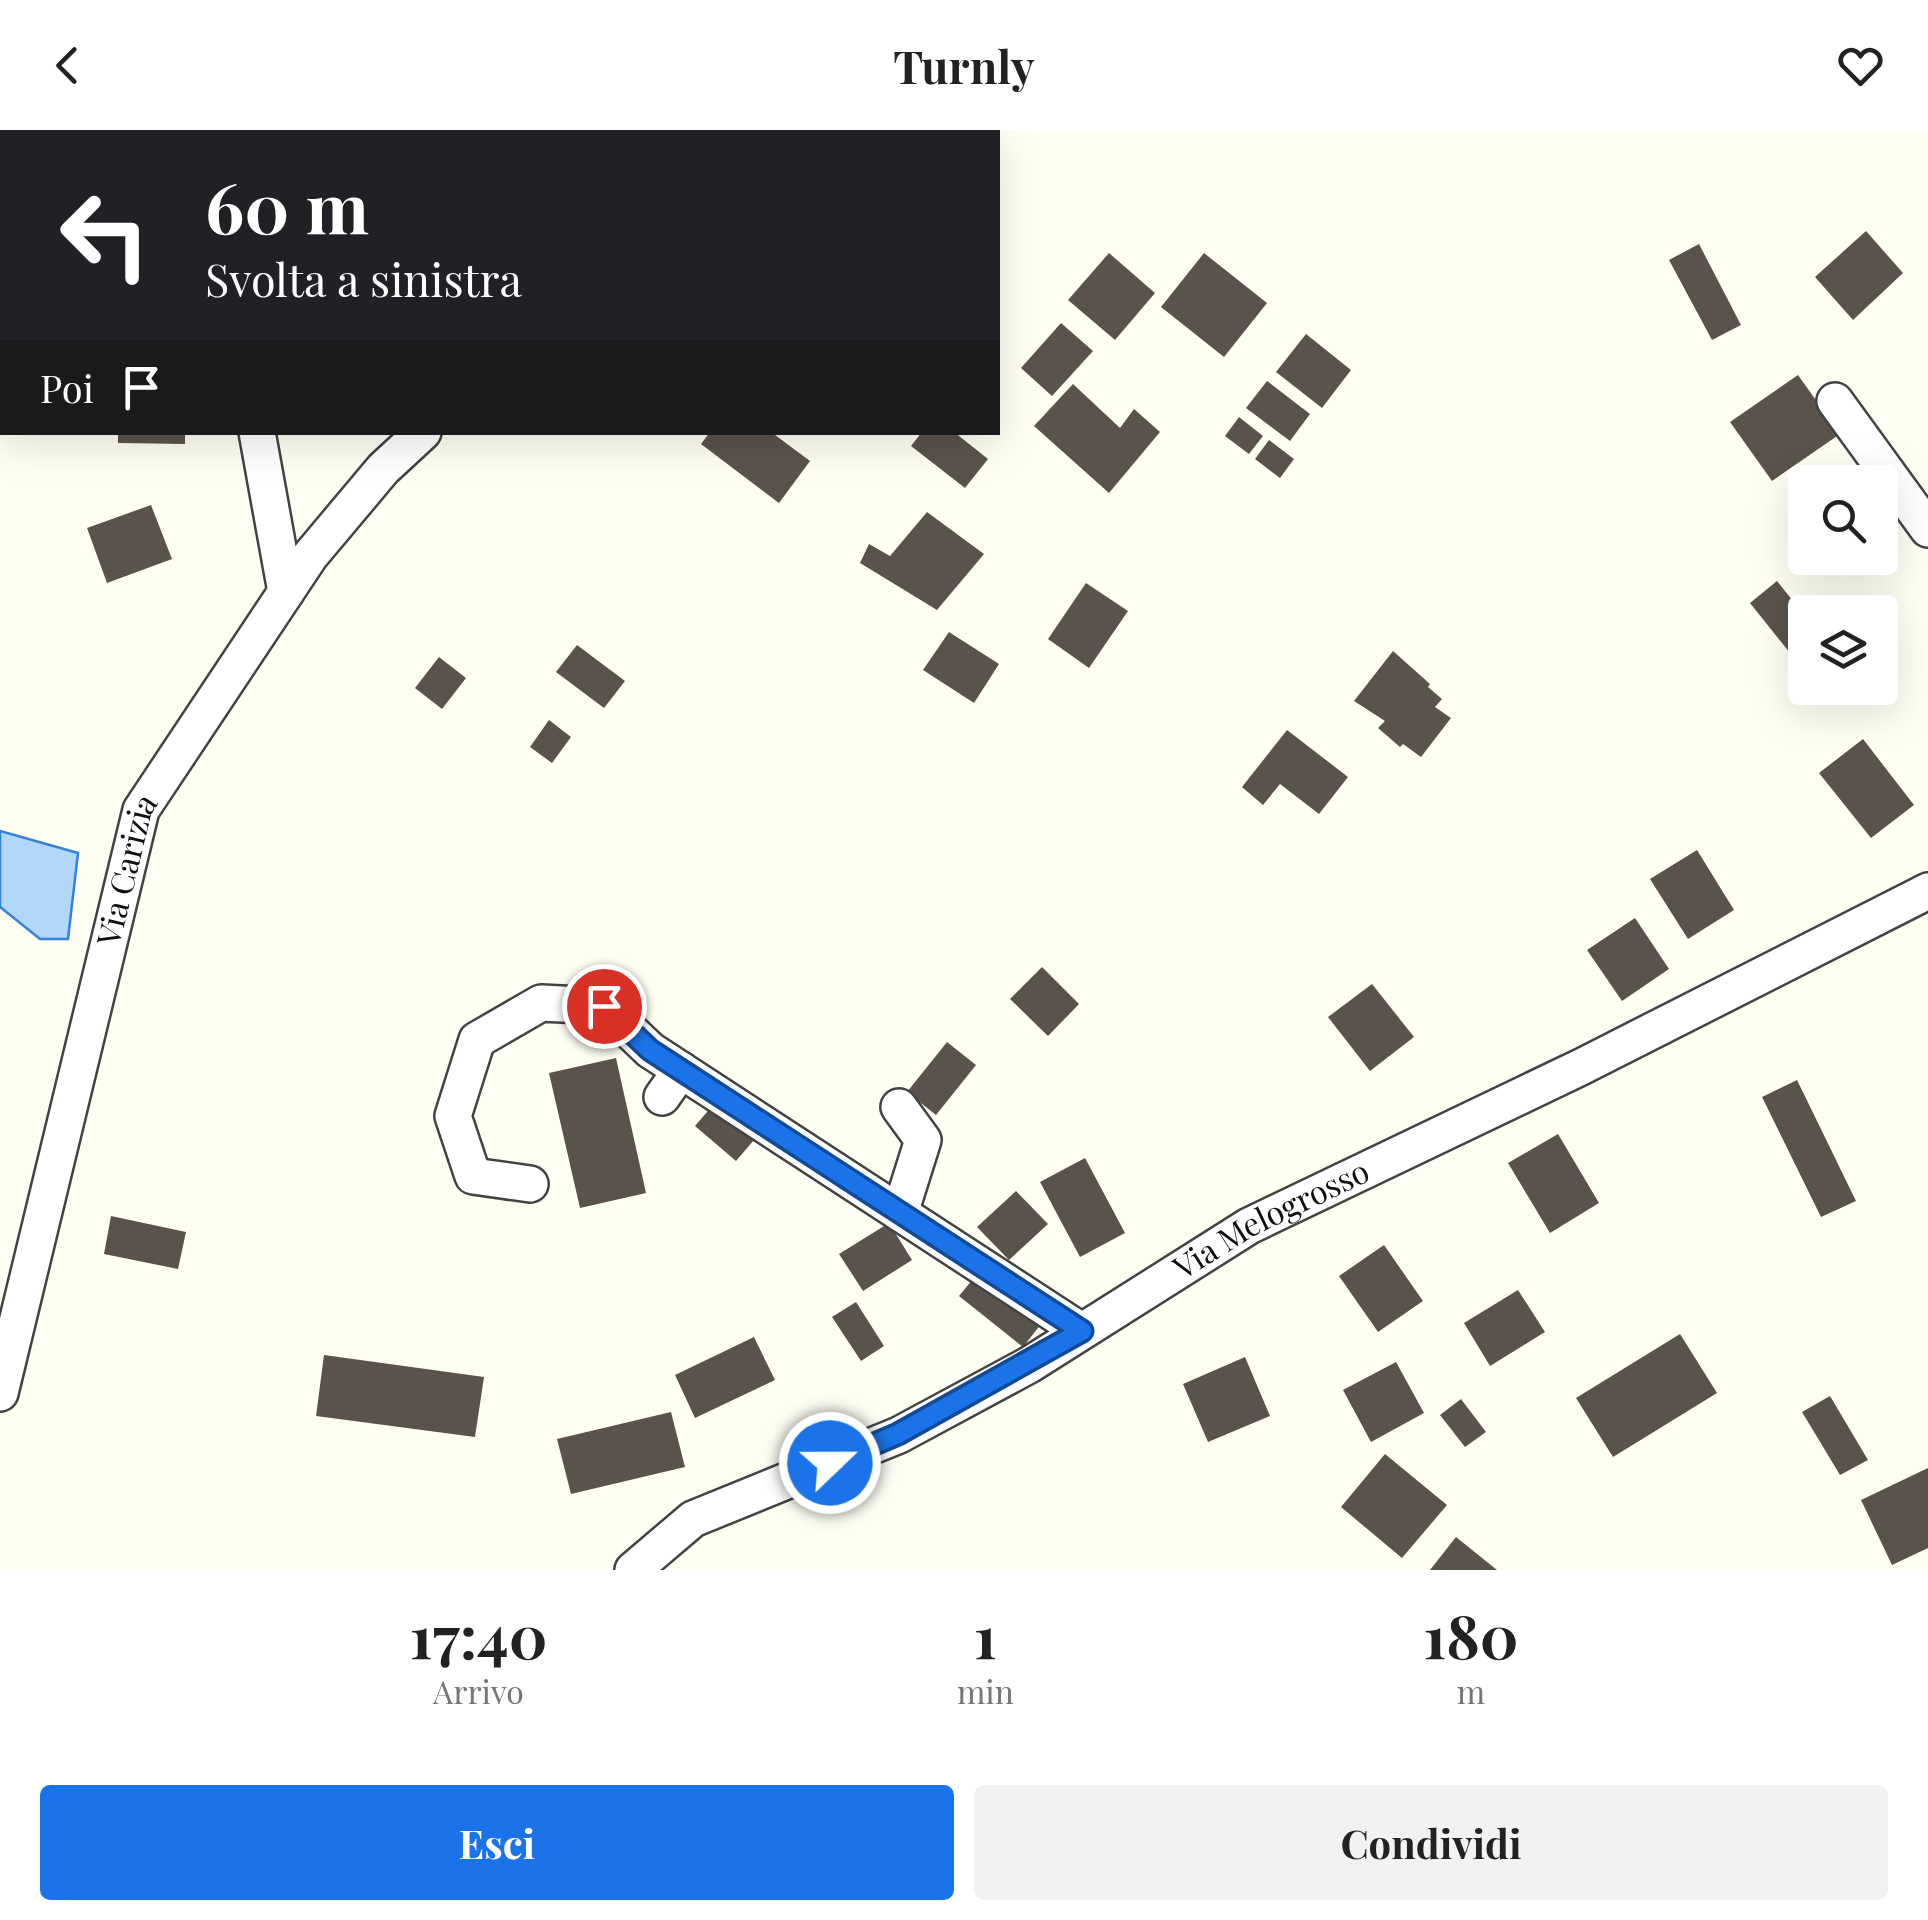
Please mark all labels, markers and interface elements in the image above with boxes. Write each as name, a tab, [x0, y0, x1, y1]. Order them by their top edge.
text: Turnly	[893, 35, 1035, 95]
icon: back	[40, 38, 95, 93]
icon: heart	[1833, 38, 1888, 93]
text: 60 m	[205, 158, 369, 252]
icon: left	[40, 170, 170, 300]
text: Svolta a sinistra	[205, 248, 522, 308]
icon: arrive	[114, 360, 169, 415]
text: Poi	[40, 362, 94, 413]
map controls	[1788, 465, 1898, 705]
button: search	[1788, 465, 1898, 575]
button: layers	[1788, 595, 1898, 705]
street label: Via Carizia	[85, 784, 165, 951]
pin	[562, 964, 647, 1049]
icon: arrive	[577, 979, 632, 1034]
street label: Via Melogrosso	[1163, 1148, 1375, 1288]
position arrow	[778, 1411, 882, 1515]
text: 17:40	[409, 1594, 547, 1674]
text: 1	[974, 1594, 997, 1674]
text: 180	[1423, 1594, 1519, 1674]
text: Arrivo	[433, 1669, 524, 1712]
text: min	[957, 1669, 1014, 1712]
text: m	[1457, 1669, 1485, 1712]
button: Esci	[40, 1785, 954, 1900]
button: Condividi	[974, 1785, 1888, 1900]

